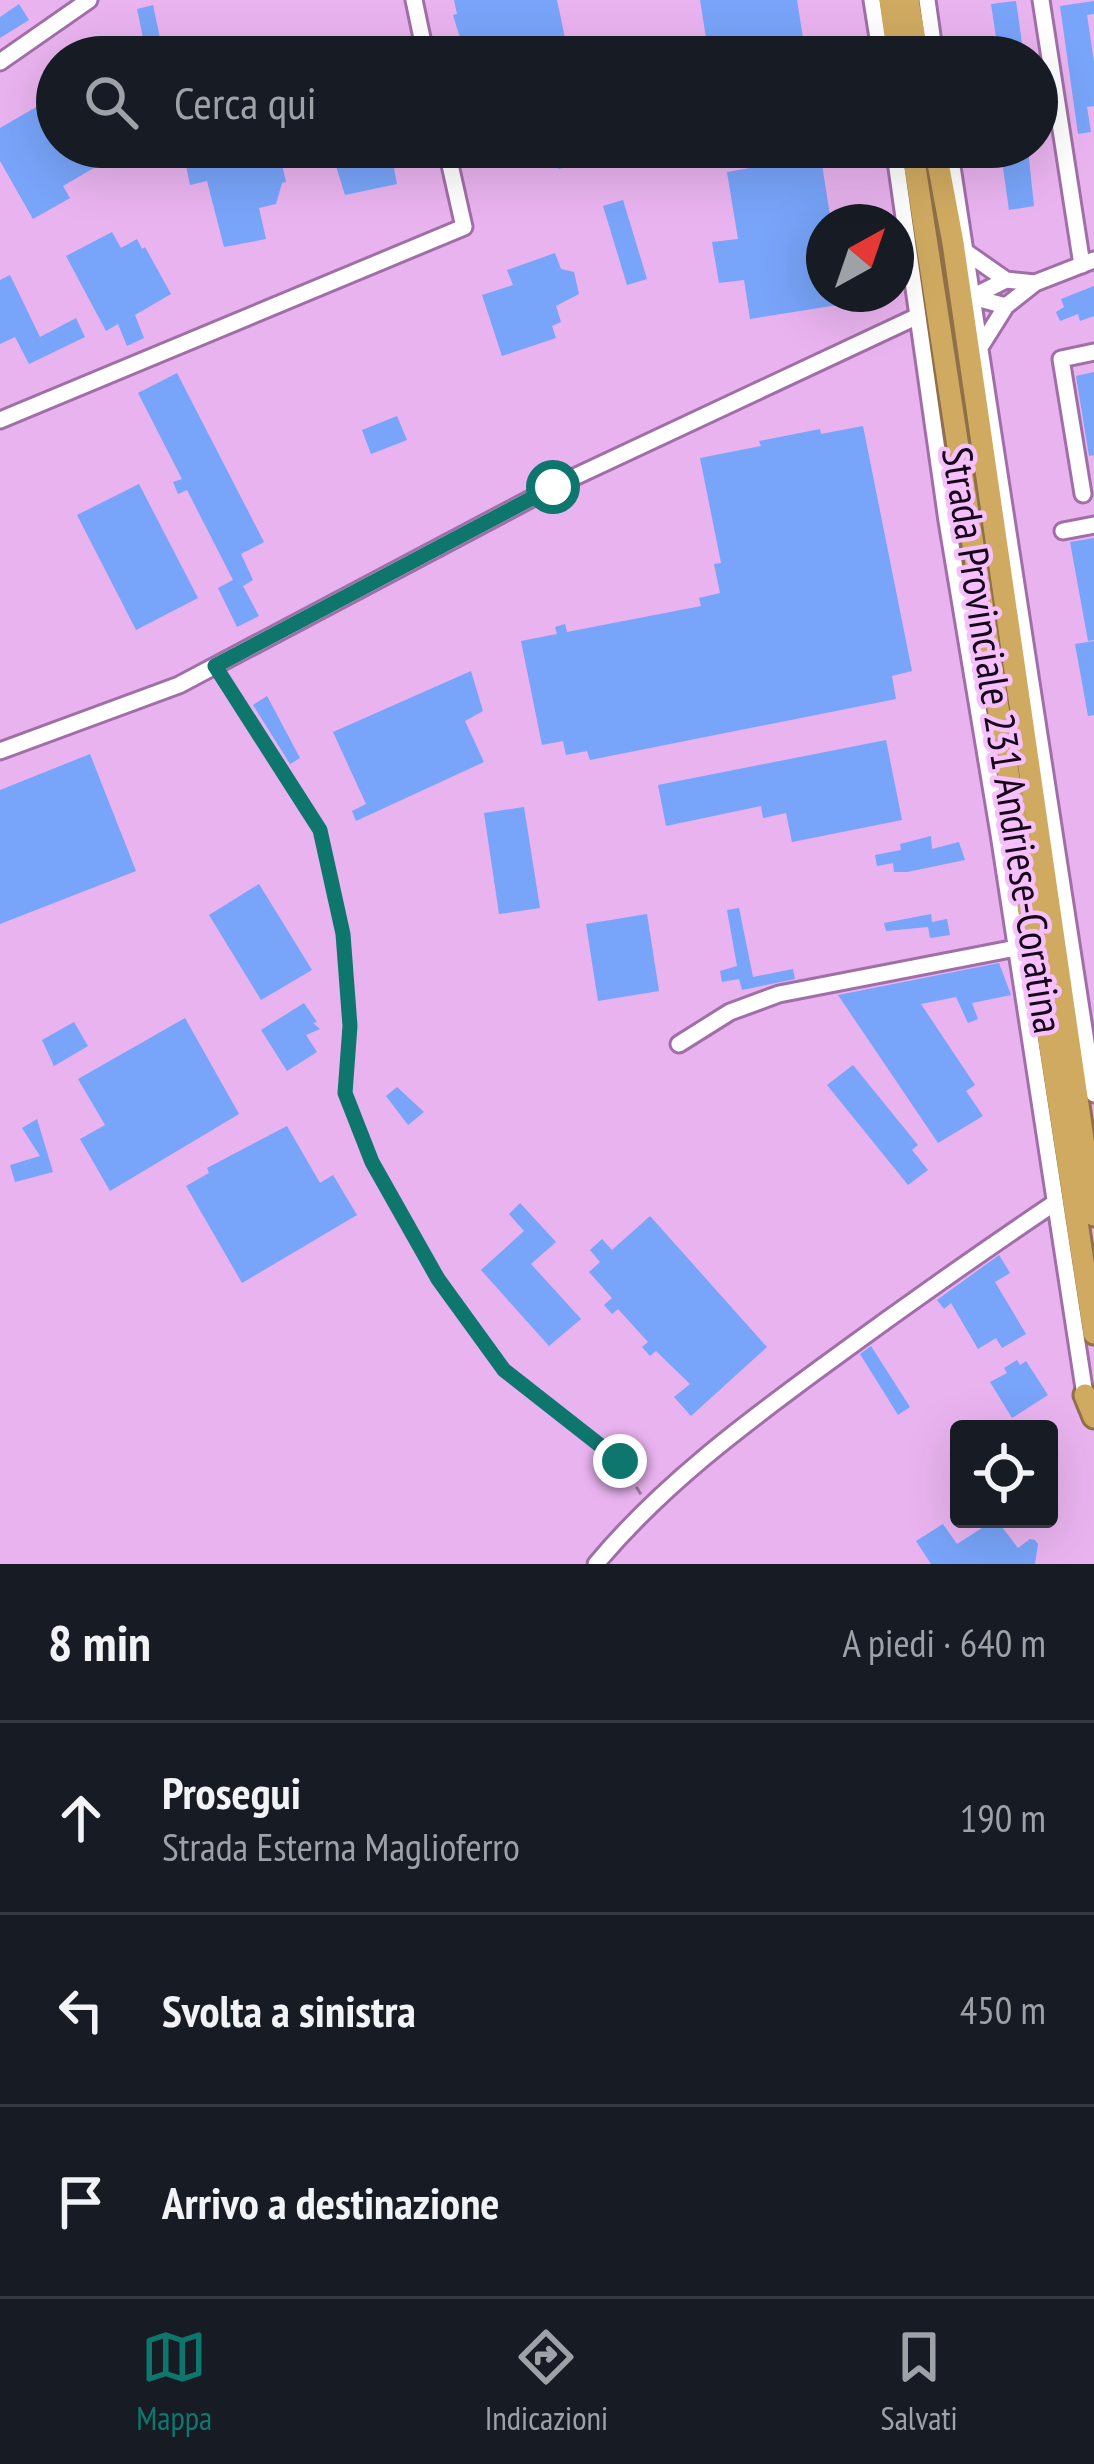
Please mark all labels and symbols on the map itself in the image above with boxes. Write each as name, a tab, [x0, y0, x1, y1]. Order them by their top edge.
north arrow	[806, 204, 914, 312]
street label: Strada Provinciale 231 Andriese-Coratina	[930, 443, 1077, 1037]
route start	[526, 460, 580, 514]
route end	[593, 1434, 647, 1488]

